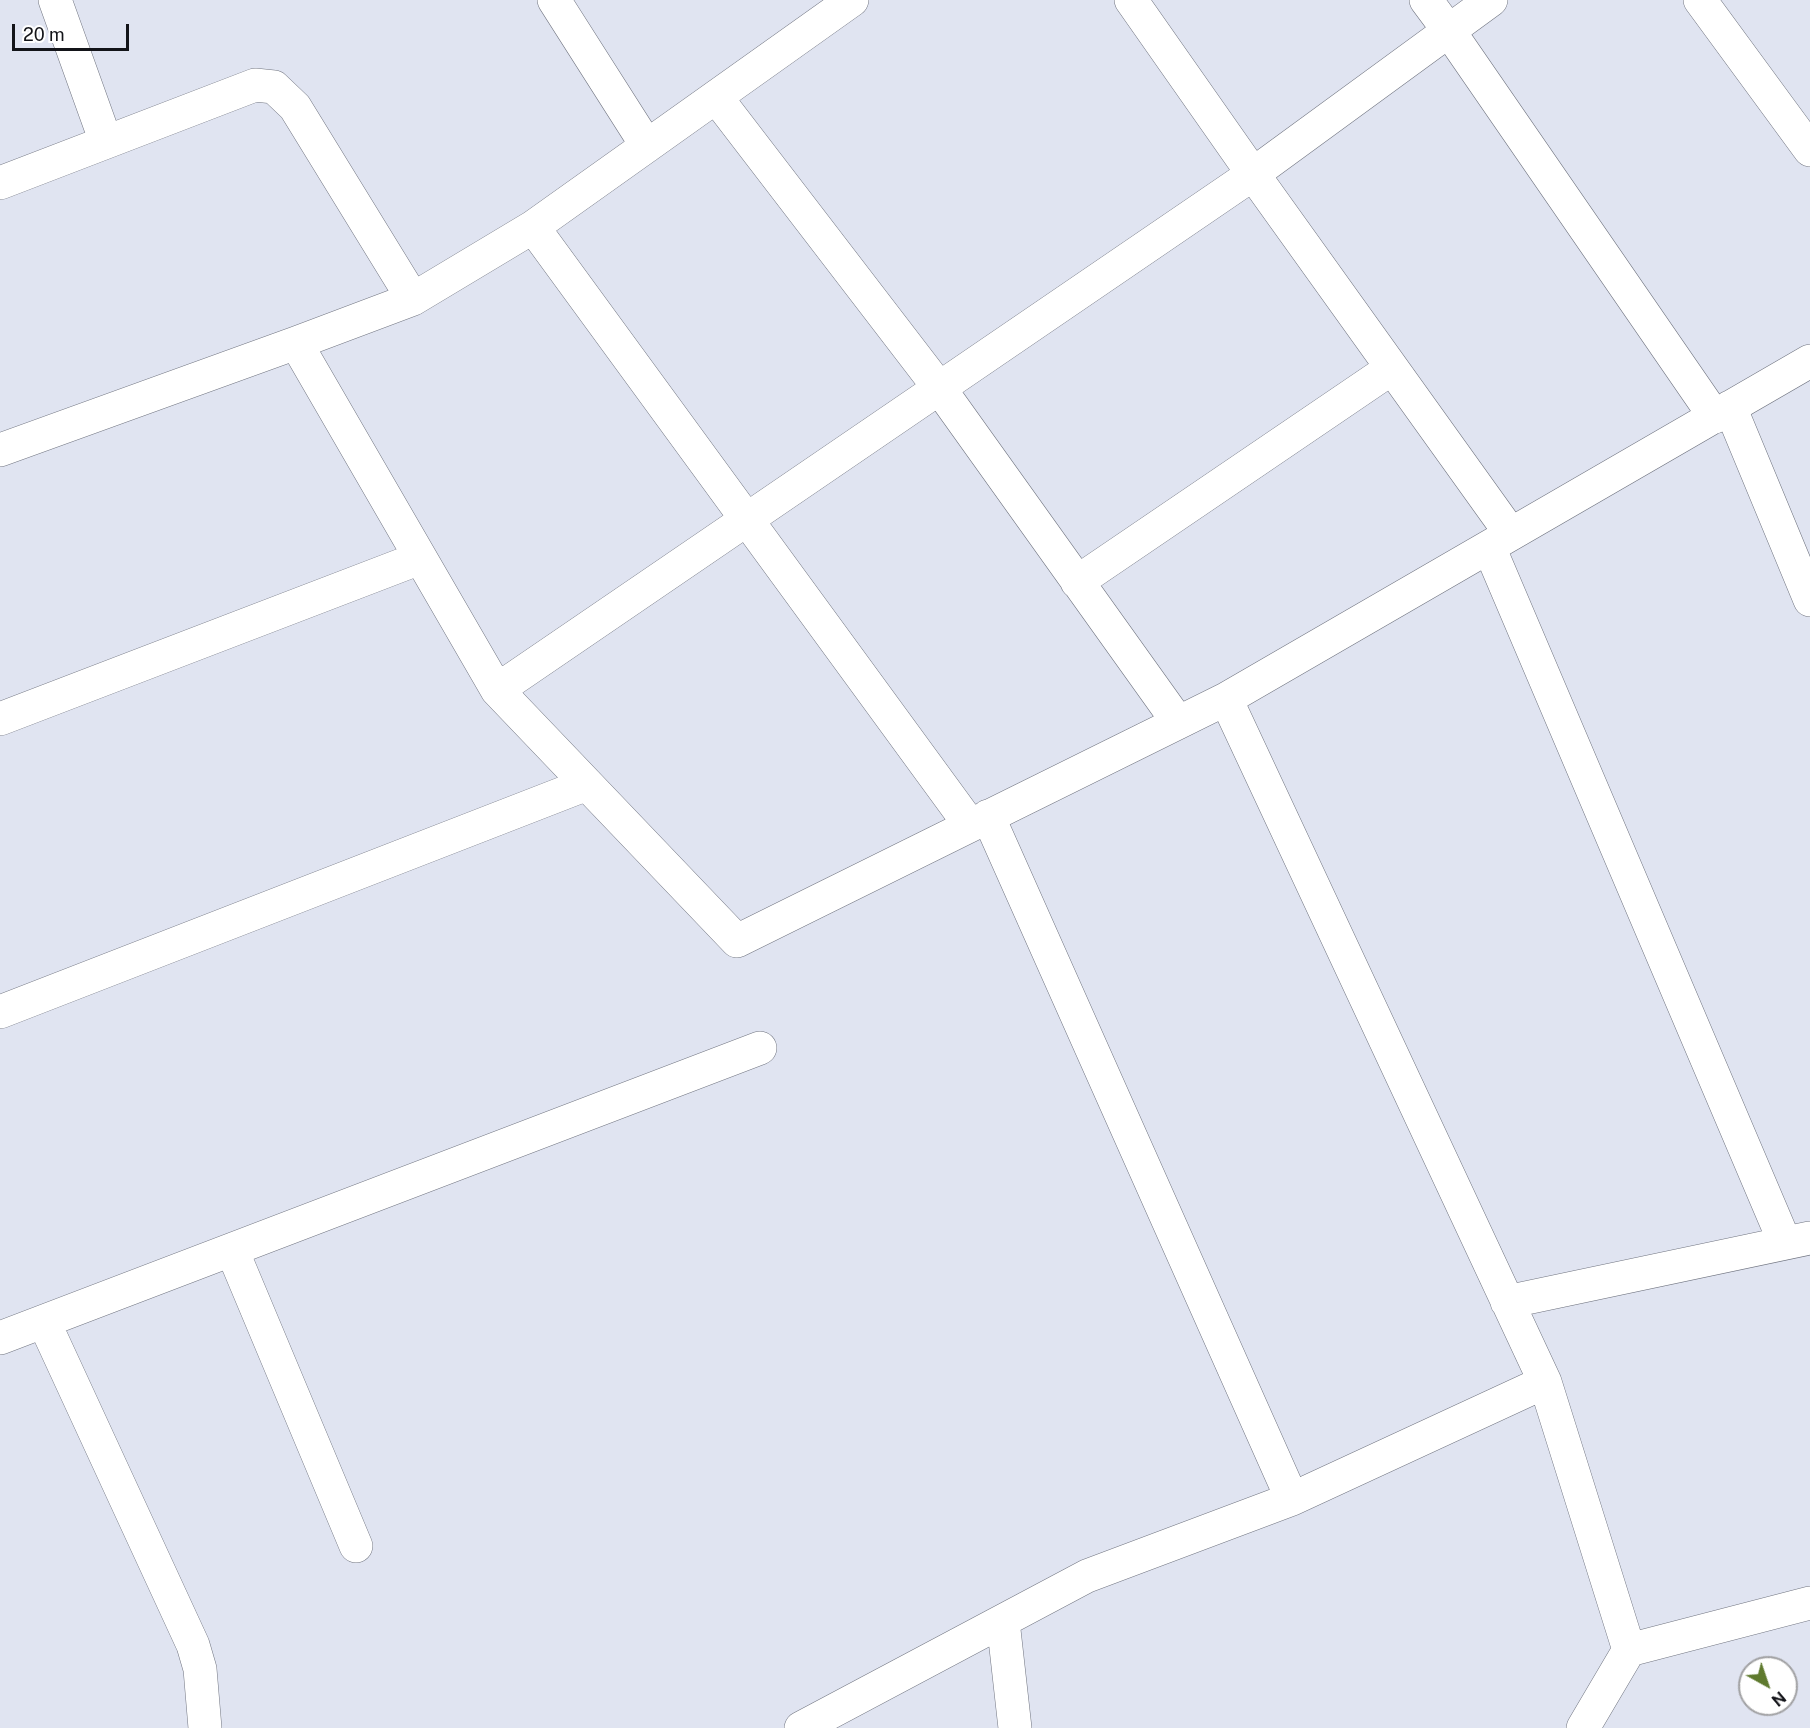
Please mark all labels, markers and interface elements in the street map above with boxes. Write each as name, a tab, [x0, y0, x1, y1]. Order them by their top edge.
scale bar	[15, 12, 132, 50]
text: 20 m	[23, 24, 65, 45]
north arrow	[1738, 1656, 1798, 1716]
text: N	[1768, 1687, 1790, 1710]

